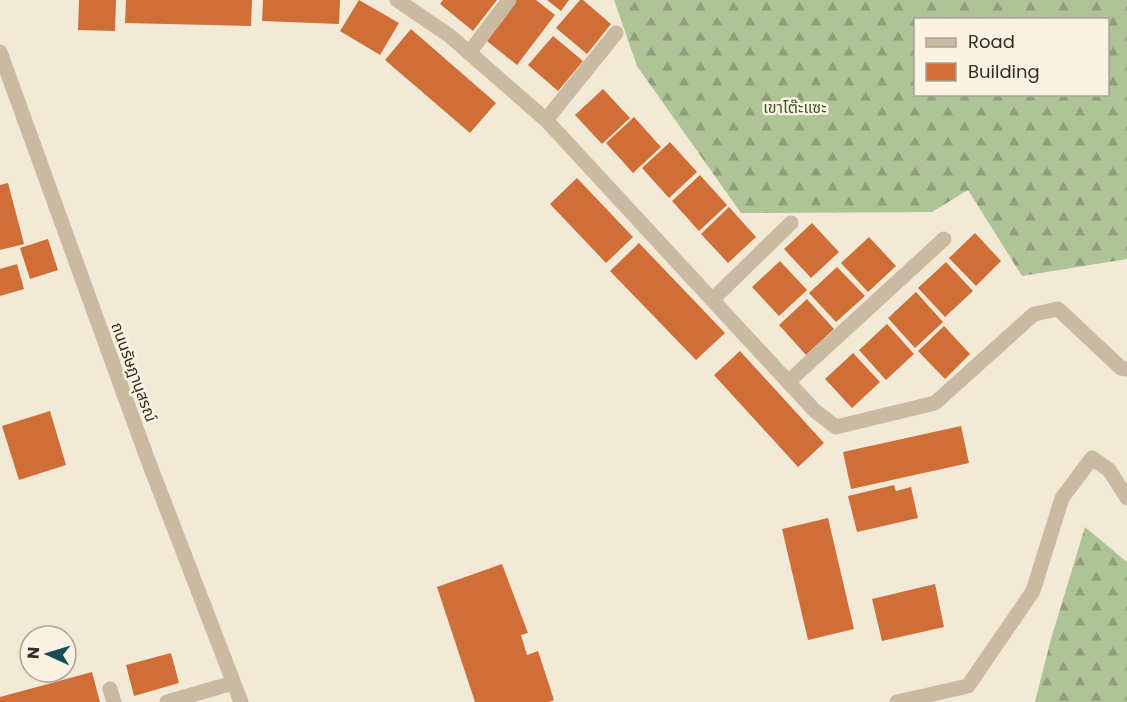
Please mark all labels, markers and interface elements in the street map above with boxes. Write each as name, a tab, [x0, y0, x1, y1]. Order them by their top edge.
legend	[914, 18, 1109, 96]
text: Road	[968, 29, 1015, 54]
text: Building	[968, 59, 1040, 84]
park label: เขาโต๊ะแซะ	[763, 96, 827, 119]
street label: ถนนรัษฎานุสรณ์	[105, 319, 163, 425]
north arrow	[18, 624, 78, 684]
text: N	[22, 646, 45, 660]

